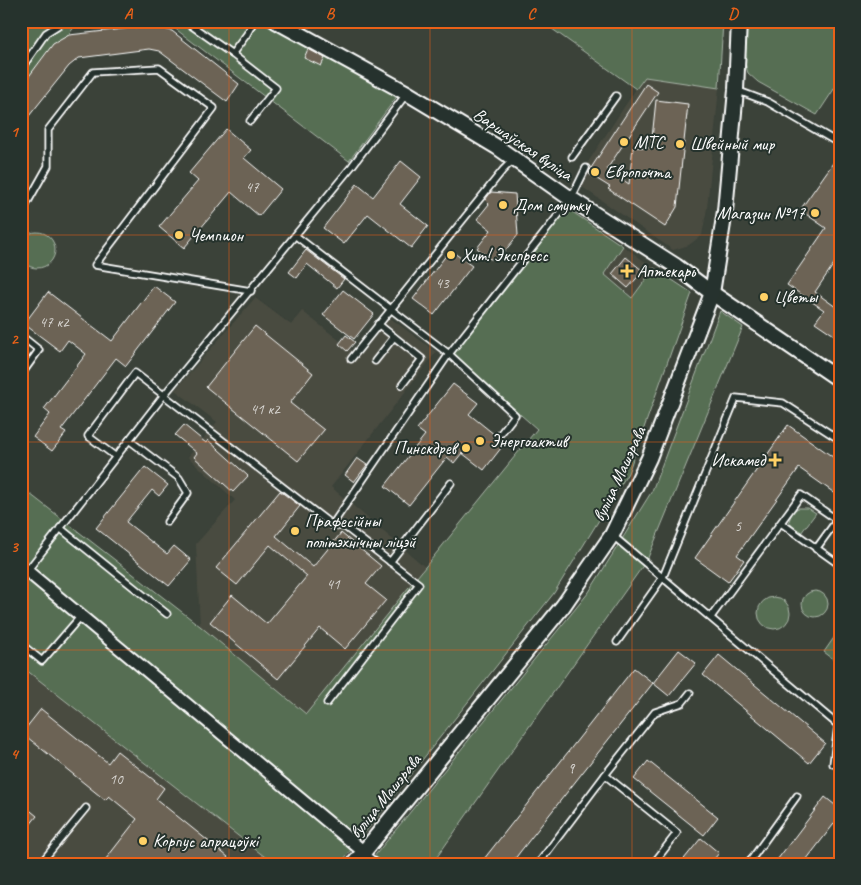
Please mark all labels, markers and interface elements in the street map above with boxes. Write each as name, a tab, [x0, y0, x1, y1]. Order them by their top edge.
text: A	[124, 4, 134, 24]
text: B	[326, 4, 336, 24]
text: C	[527, 4, 537, 24]
text: D	[728, 4, 739, 24]
street label: Варшаўская вуліца	[469, 103, 578, 186]
text: 1	[10, 122, 19, 142]
place label: МТС	[634, 131, 666, 153]
place label: Швейный мир	[690, 133, 775, 155]
marker: МТС	[618, 136, 630, 148]
marker: Швейный мир	[674, 138, 686, 150]
place label: Европочта	[605, 161, 672, 183]
marker: Европочта	[589, 166, 601, 178]
house number: 47	[245, 178, 260, 197]
place label: Дом смутку	[513, 194, 592, 216]
marker: Дом смутку	[497, 199, 509, 211]
place label: Магазин №17	[717, 202, 806, 225]
marker: Магазин №17	[809, 207, 821, 219]
place label: Чемпион	[189, 224, 244, 246]
marker: Чемпион	[173, 229, 185, 241]
place label: Хит! Экспресс	[461, 244, 549, 266]
marker: Хит! Экспресс	[445, 249, 457, 261]
place label: Аптекарь	[637, 260, 696, 282]
marker: Аптекарь	[621, 265, 633, 277]
house number: 43	[435, 274, 450, 293]
place label: Цветы	[774, 286, 819, 308]
marker: Цветы	[758, 291, 770, 303]
house number: 47 к2	[39, 313, 70, 332]
text: 2	[10, 329, 19, 349]
house number: 41 к2	[250, 400, 281, 419]
street label: вуліца Машэрава	[587, 421, 651, 525]
place label: Энергоактив	[490, 430, 571, 452]
marker: Энергоактив	[474, 435, 486, 447]
place label: Пинскдрев	[394, 437, 459, 459]
marker: Пинскдрев	[460, 442, 472, 454]
place label: Искамед	[711, 449, 767, 471]
marker: Искамед	[769, 454, 781, 466]
place label: Прафесійны політэхнічны ліцэй	[305, 510, 417, 553]
house number: 5	[735, 517, 743, 536]
marker: Прафесійны політэхнічны ліцэй	[289, 525, 301, 537]
text: 3	[10, 537, 19, 557]
house number: 41	[326, 575, 341, 594]
text: 4	[10, 744, 19, 764]
street label: вуліца Машэрава	[344, 748, 427, 843]
house number: 9	[568, 759, 576, 778]
house number: 10	[109, 770, 124, 789]
place label: Корпус апрацоўкі	[153, 830, 261, 852]
marker: Корпус апрацоўкі	[137, 835, 149, 847]

